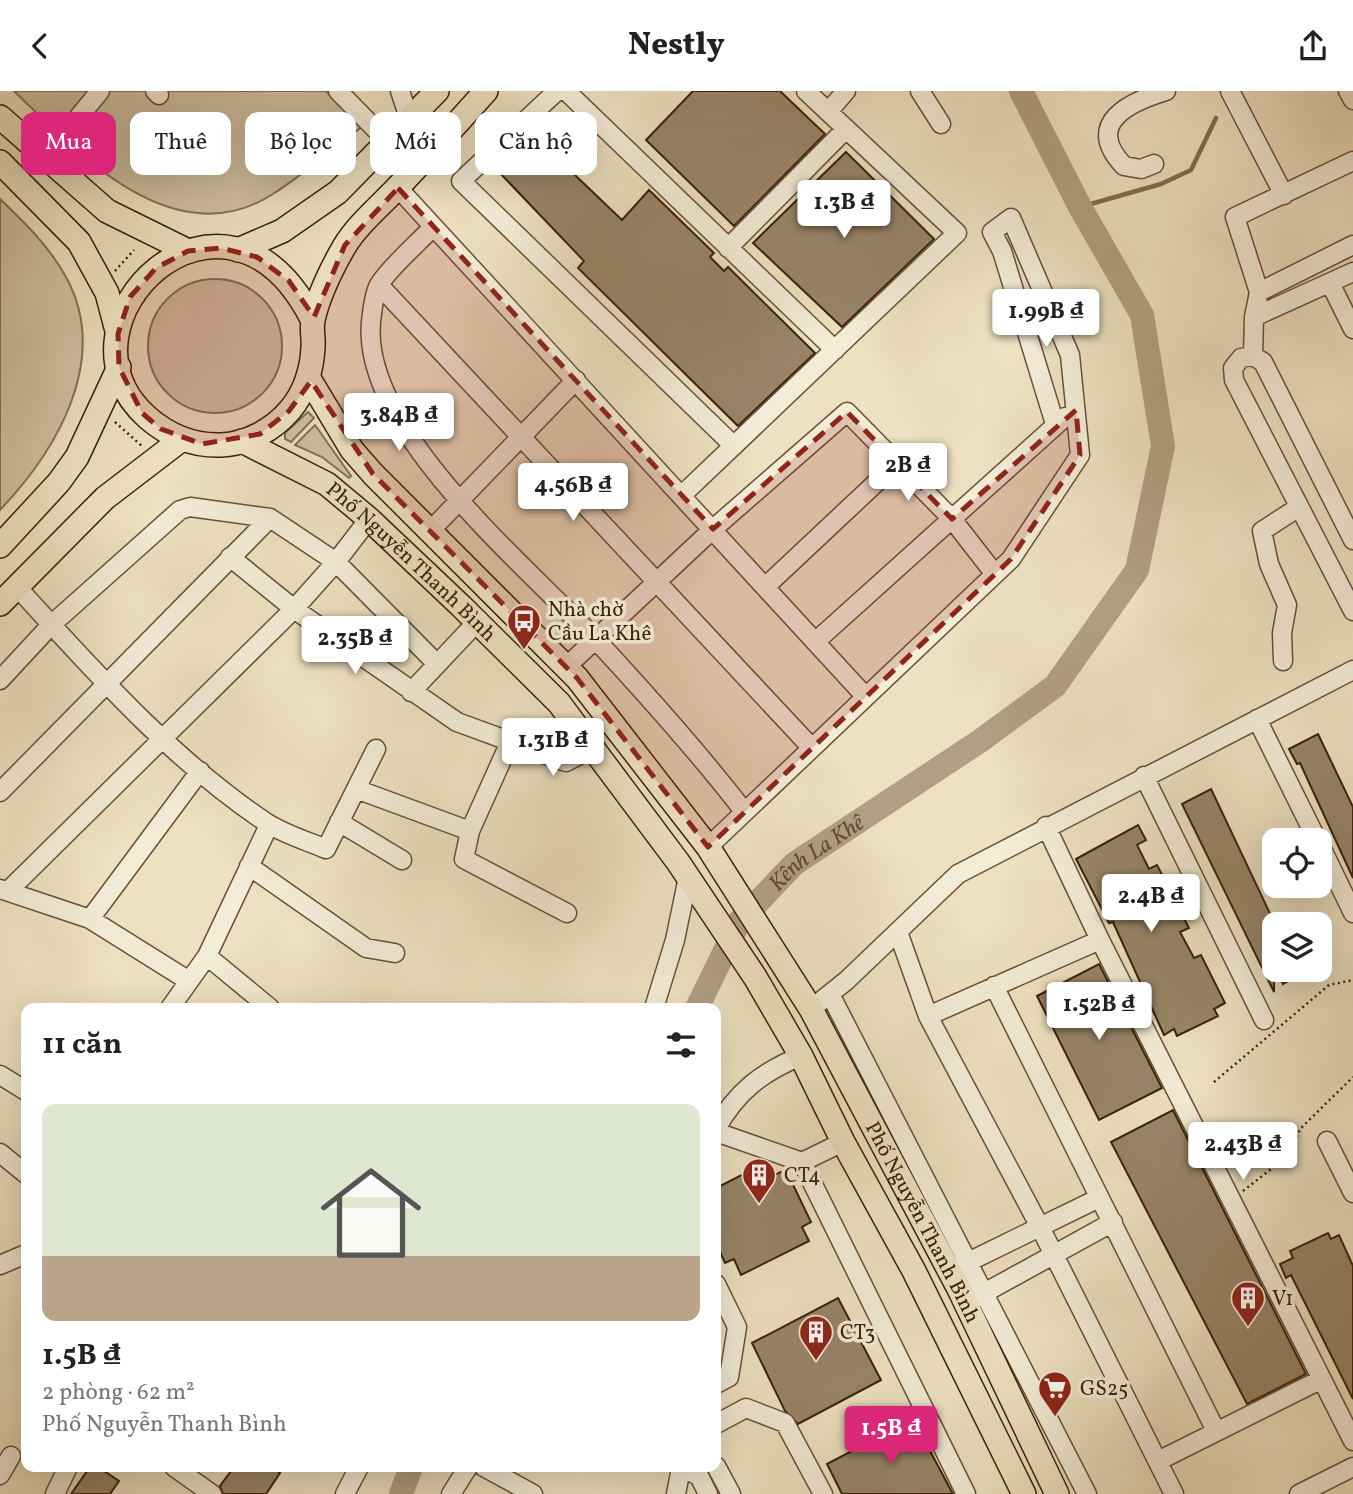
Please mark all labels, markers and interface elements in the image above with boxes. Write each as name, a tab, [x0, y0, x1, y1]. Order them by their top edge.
text: Nestly	[628, 24, 725, 68]
icon: back	[21, 27, 59, 65]
icon: share	[1294, 27, 1332, 65]
chip: Mua	[21, 112, 116, 175]
chip: Thuê	[130, 112, 231, 175]
chip: Bộ lọc	[245, 112, 356, 175]
chip: Mới	[370, 112, 461, 175]
chip: Căn hộ	[475, 112, 597, 175]
pin: 1.3B ₫	[787, 181, 901, 240]
text: 1.3B ₫	[813, 187, 875, 219]
pin: 1.99B ₫	[981, 289, 1111, 349]
text: 1.99B ₫	[1008, 296, 1084, 328]
pin: 3.84B ₫	[334, 393, 464, 453]
text: 3.84B ₫	[360, 400, 438, 432]
pin: 2B ₫	[867, 443, 949, 503]
text: 2B ₫	[885, 450, 931, 482]
pin: 4.56B ₫	[508, 463, 638, 523]
text: 4.56B ₫	[534, 470, 612, 502]
street label: Phố Nguyễn Thanh Bình	[319, 476, 502, 649]
place label: Nhà chờ Cầu La Khê	[548, 596, 651, 649]
bus stop icon: Nhà chờ Cầu La Khê	[505, 602, 543, 651]
pin: 2.35B ₫	[290, 617, 420, 676]
text: 2.35B ₫	[318, 623, 392, 655]
pin: 1.31B ₫	[488, 719, 618, 778]
text: 1.31B ₫	[518, 725, 588, 757]
water label: Kênh La Khê	[762, 807, 872, 899]
map controls	[1262, 828, 1332, 982]
button: locate	[1262, 828, 1332, 898]
pin: 2.4B ₫	[1094, 875, 1208, 934]
text: 2.4B ₫	[1118, 881, 1184, 913]
button: layers	[1262, 912, 1332, 982]
pin: 1.52B ₫	[1034, 983, 1164, 1042]
text: 1.52B ₫	[1063, 989, 1135, 1021]
text: 11 căn	[42, 1024, 122, 1066]
icon: filters	[662, 1026, 700, 1064]
street label: Phố Nguyễn Thanh Bình	[857, 1117, 986, 1328]
pin: 2.43B ₫	[1178, 1123, 1308, 1182]
text: 2.43B ₫	[1204, 1129, 1282, 1161]
icon: home	[308, 1150, 434, 1276]
building icon: CT4	[740, 1156, 778, 1205]
place label: CT4	[784, 1162, 820, 1191]
building icon: V1	[1229, 1279, 1267, 1328]
place label: V1	[1272, 1285, 1294, 1314]
building icon: CT3	[797, 1313, 835, 1362]
place label: CT3	[840, 1319, 875, 1348]
text: 1.5B ₫	[42, 1335, 121, 1377]
supermarket icon: GS25	[1036, 1369, 1074, 1418]
place label: GS25	[1080, 1375, 1128, 1404]
text: 2 phòng · 62 m²	[42, 1377, 195, 1409]
pin: 1.5B ₫	[834, 1407, 948, 1466]
text: Phố Nguyễn Thanh Bình	[42, 1409, 287, 1441]
text: 1.5B ₫	[861, 1413, 921, 1445]

